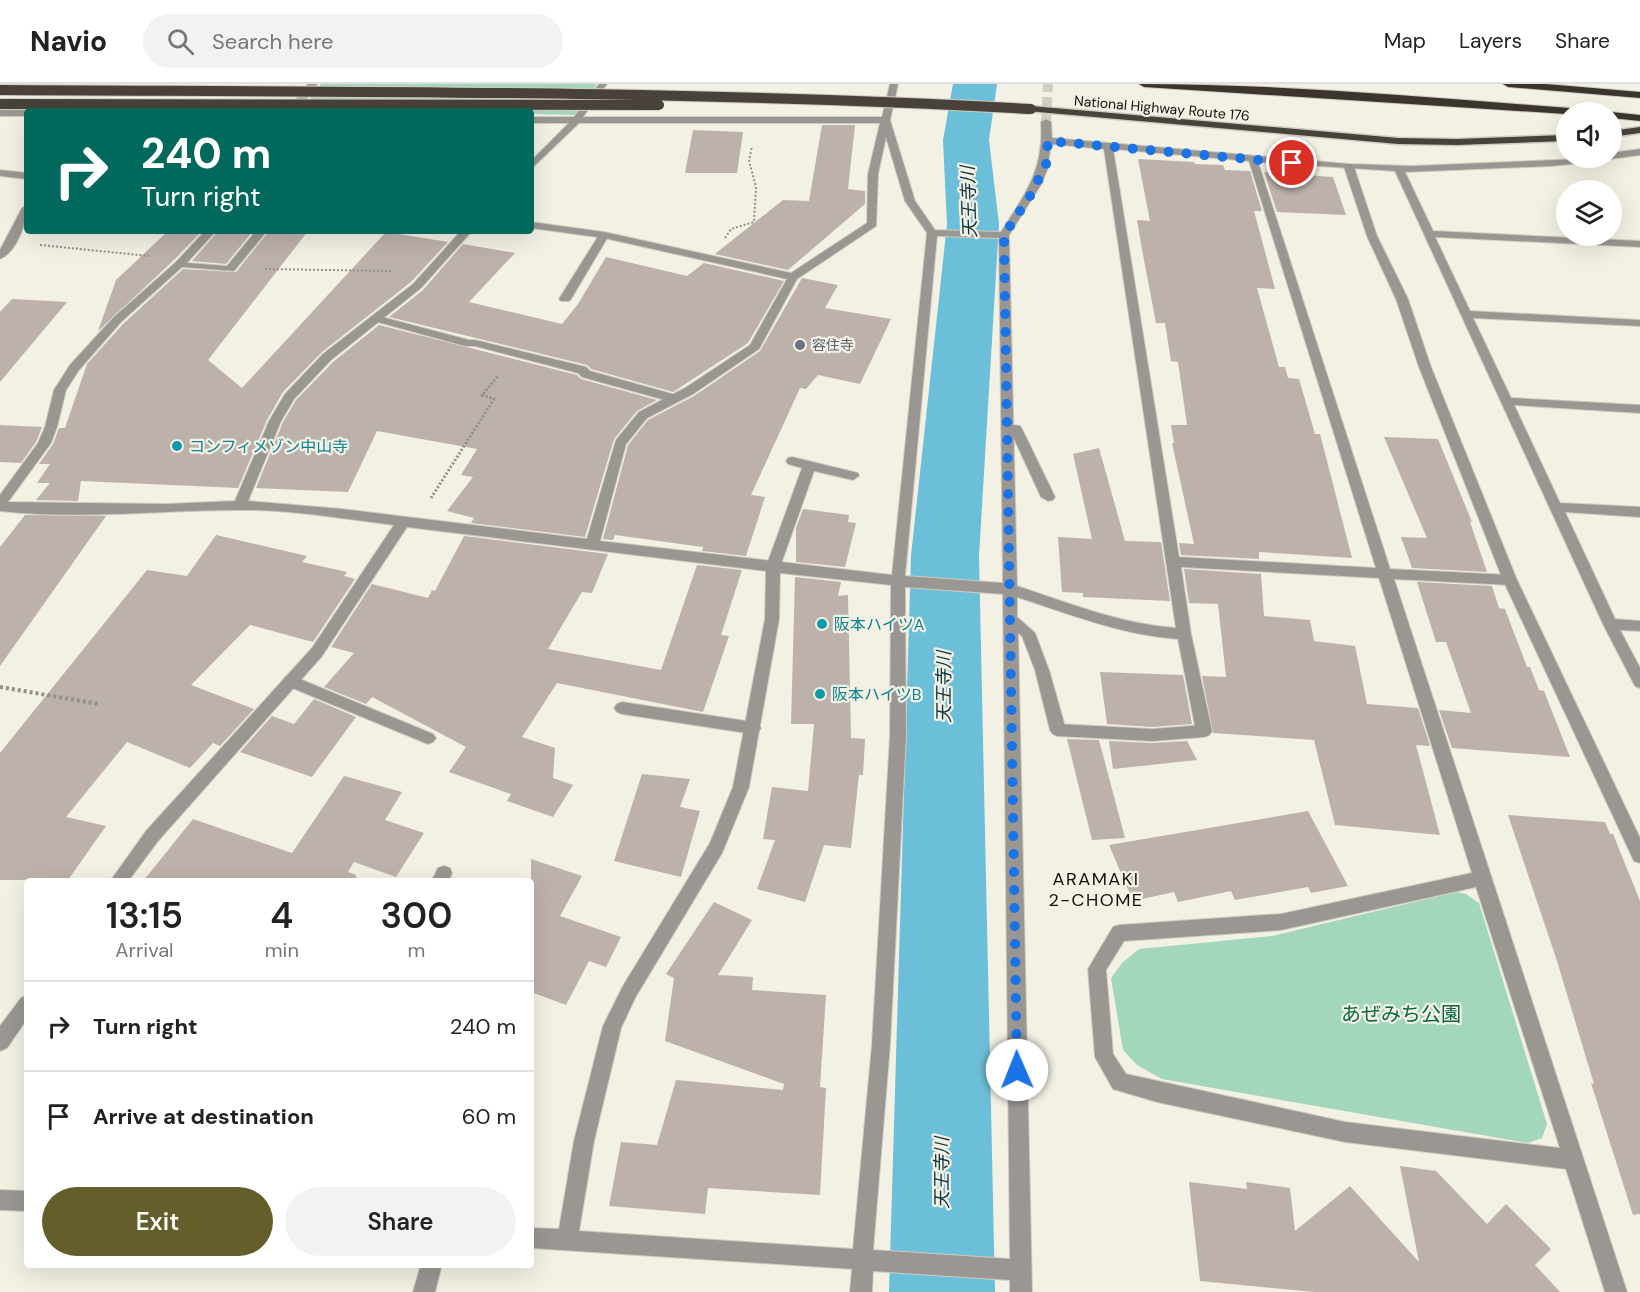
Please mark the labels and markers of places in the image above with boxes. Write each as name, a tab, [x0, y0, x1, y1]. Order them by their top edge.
pin	[1266, 137, 1317, 188]
place label: 容住寺	[812, 336, 854, 354]
marker: 容住寺	[793, 338, 807, 352]
place label: コンフィメゾン中山寺	[189, 436, 348, 457]
marker: コンフィメゾン中山寺	[170, 439, 184, 453]
place label: 阪本ハイツA	[834, 614, 925, 635]
marker: 阪本ハイツA	[815, 617, 829, 631]
place label: 阪本ハイツB	[832, 684, 921, 705]
marker: 阪本ハイツB	[813, 687, 827, 701]

